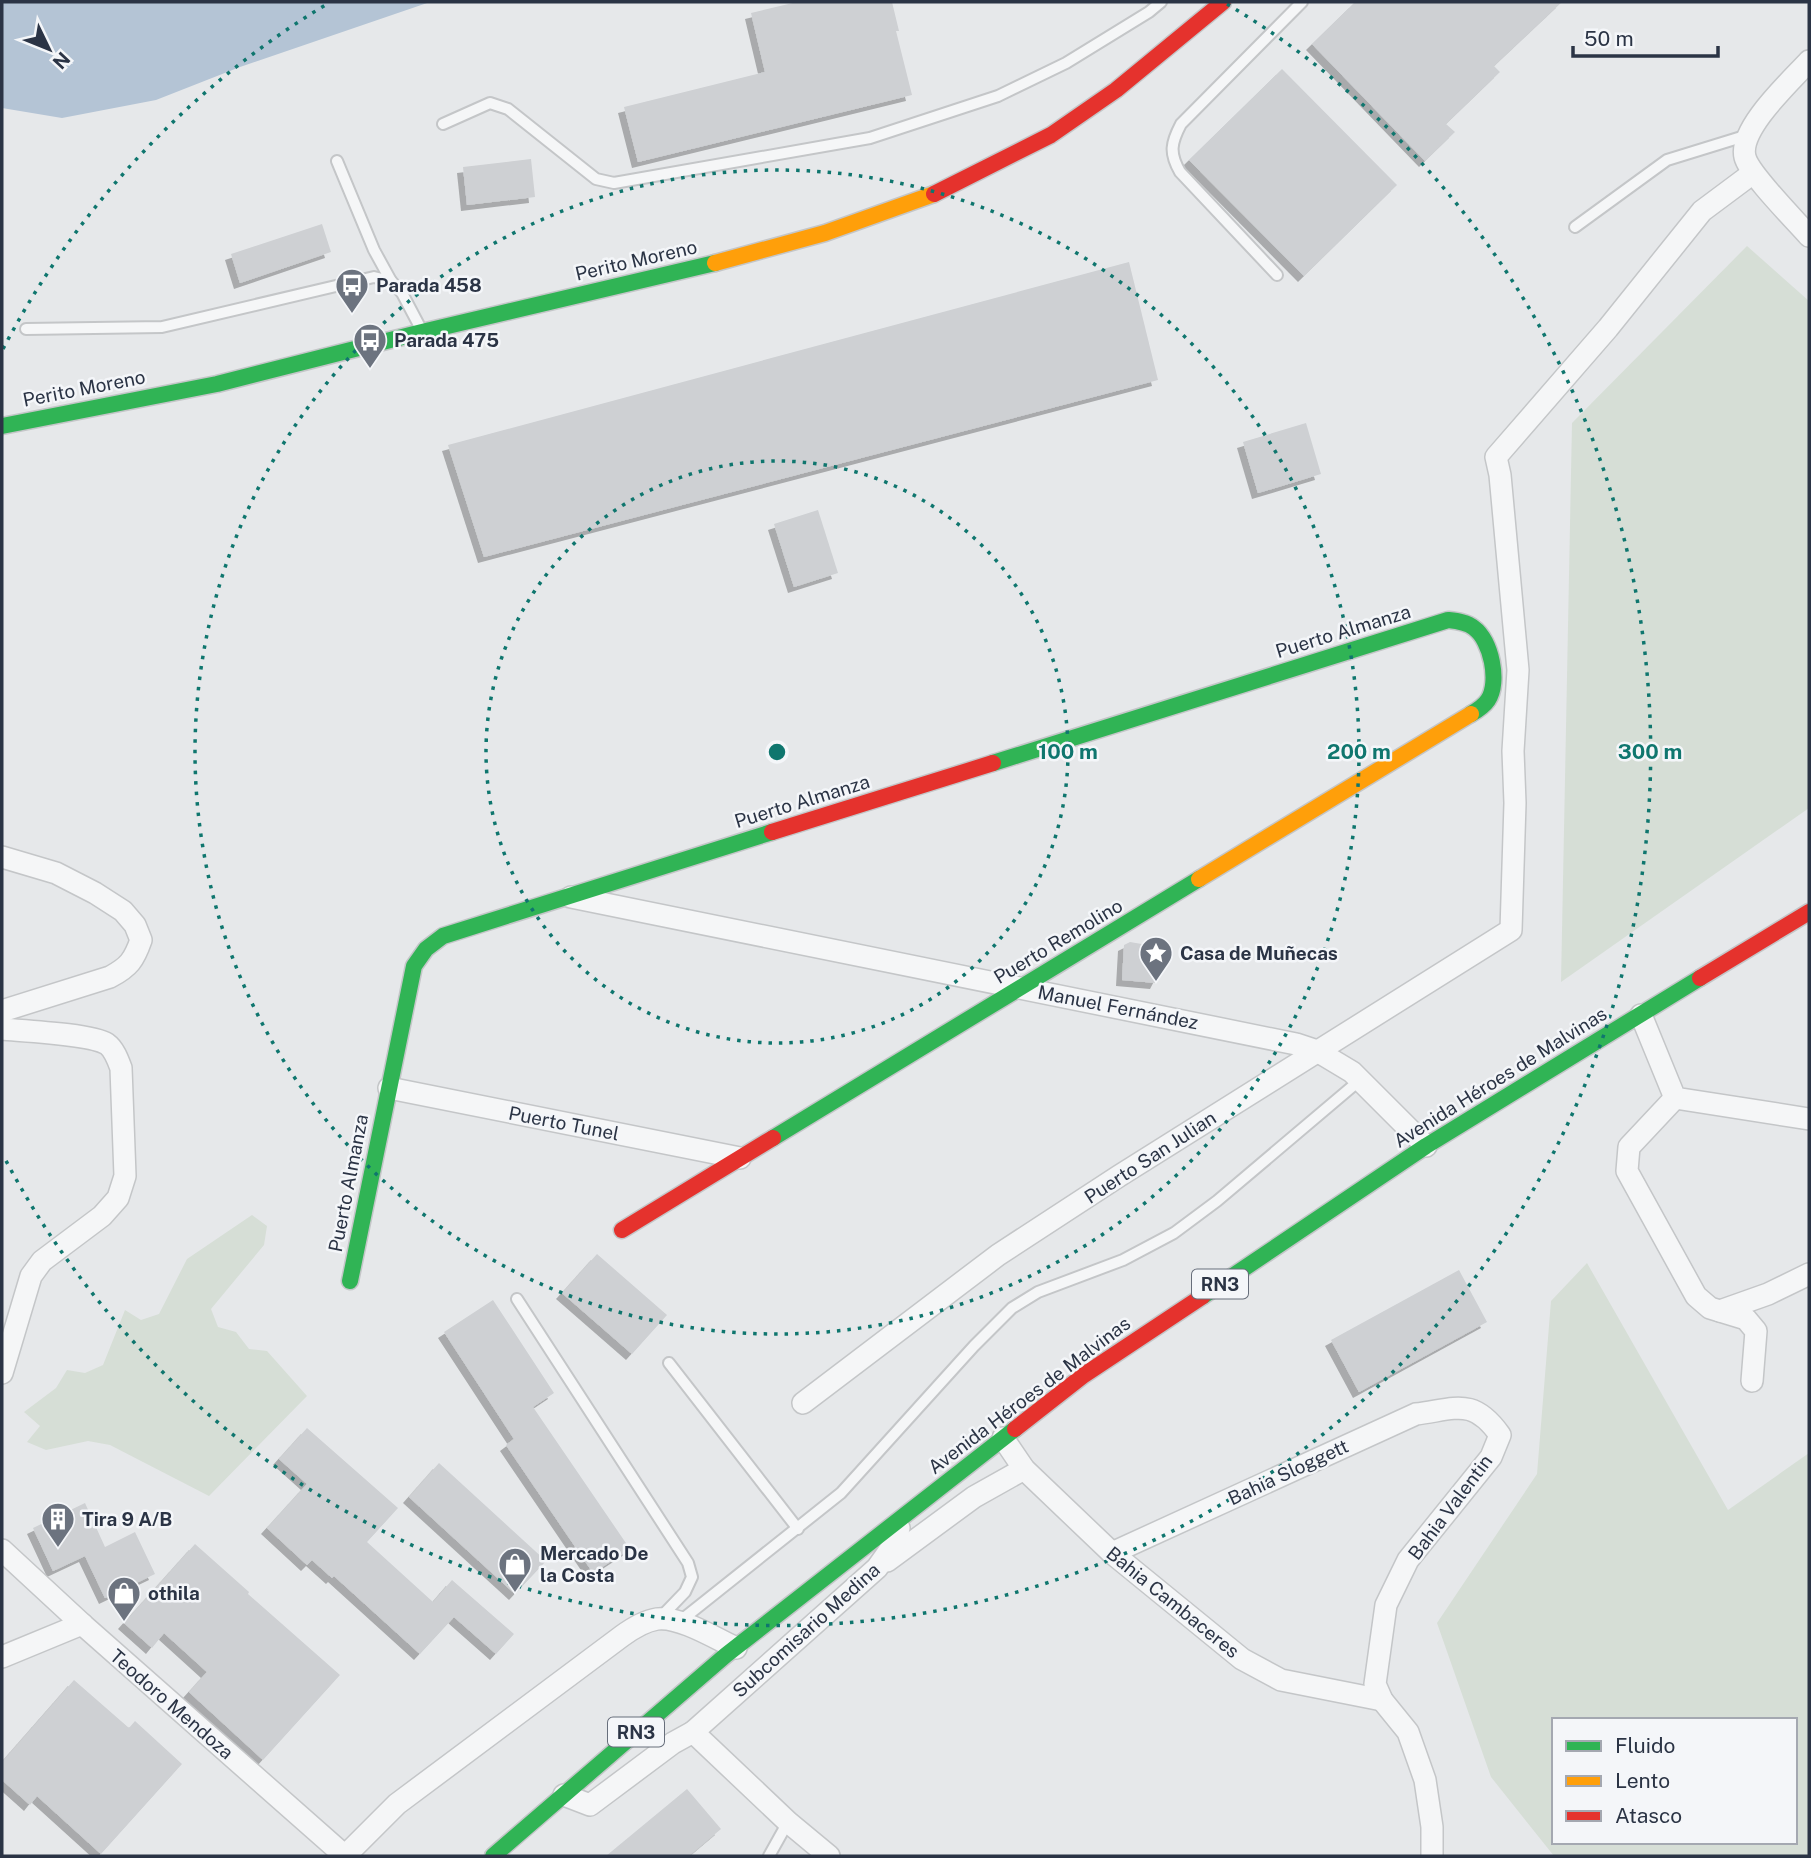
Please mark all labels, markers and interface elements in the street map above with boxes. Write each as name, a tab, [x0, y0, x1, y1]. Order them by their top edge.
north arrow	[14, 14, 84, 84]
scale bar	[1573, 14, 1718, 58]
text: 50 m	[1584, 26, 1634, 51]
text: N	[48, 48, 75, 74]
street label: Perito Moreno	[573, 235, 699, 285]
bus stop icon: Parada 458	[333, 266, 371, 315]
place label: Parada 458	[376, 274, 482, 296]
bus stop icon: Parada 475	[351, 321, 389, 370]
place label: Parada 475	[394, 329, 499, 351]
street label: Perito Moreno	[21, 365, 147, 411]
street label: Puerto Almanza	[1273, 600, 1413, 662]
text: 100 m	[1038, 739, 1098, 764]
text: 200 m	[1327, 739, 1391, 764]
text: 300 m	[1618, 739, 1682, 764]
centre of rings	[765, 740, 789, 764]
street label: Puerto Almanza	[732, 770, 872, 832]
street label: Puerto Remolino	[990, 894, 1126, 988]
place icon: Casa de Muñecas	[1137, 934, 1175, 983]
place label: Casa de Muñecas	[1180, 942, 1338, 964]
street label: Manuel Fernández	[1036, 981, 1200, 1033]
street label: Avenida Héroes de Malvinas	[1389, 1002, 1611, 1152]
street label: Puerto Tunel	[507, 1101, 621, 1145]
street label: Puerto San Julian	[1080, 1106, 1220, 1208]
street label: Puerto Almanza	[324, 1112, 372, 1254]
road number: RN3	[1192, 1269, 1248, 1298]
street label: Avenida Héroes de Malvinas	[924, 1312, 1134, 1478]
street label: Bahia Sloggett	[1224, 1435, 1352, 1509]
street label: Bahia Valentin	[1403, 1450, 1497, 1564]
building icon: Tira 9 A/B	[39, 1500, 77, 1549]
place label: Tira 9 A/B	[82, 1508, 172, 1530]
place label: Mercado De la Costa	[540, 1542, 648, 1586]
street label: Bahia Cambaceres	[1102, 1542, 1244, 1662]
shop icon: Mercado De la Costa	[496, 1545, 534, 1594]
street label: Subcomisario Medina	[728, 1558, 884, 1702]
shop icon: othila	[105, 1574, 143, 1623]
place label: othila	[148, 1582, 200, 1604]
street label: Teodoro Mendoza	[106, 1644, 238, 1764]
road number: RN3	[608, 1717, 664, 1746]
legend	[1552, 1718, 1797, 1844]
text: Fluido	[1615, 1733, 1675, 1758]
text: Lento	[1615, 1768, 1670, 1793]
text: Atasco	[1615, 1803, 1682, 1828]

